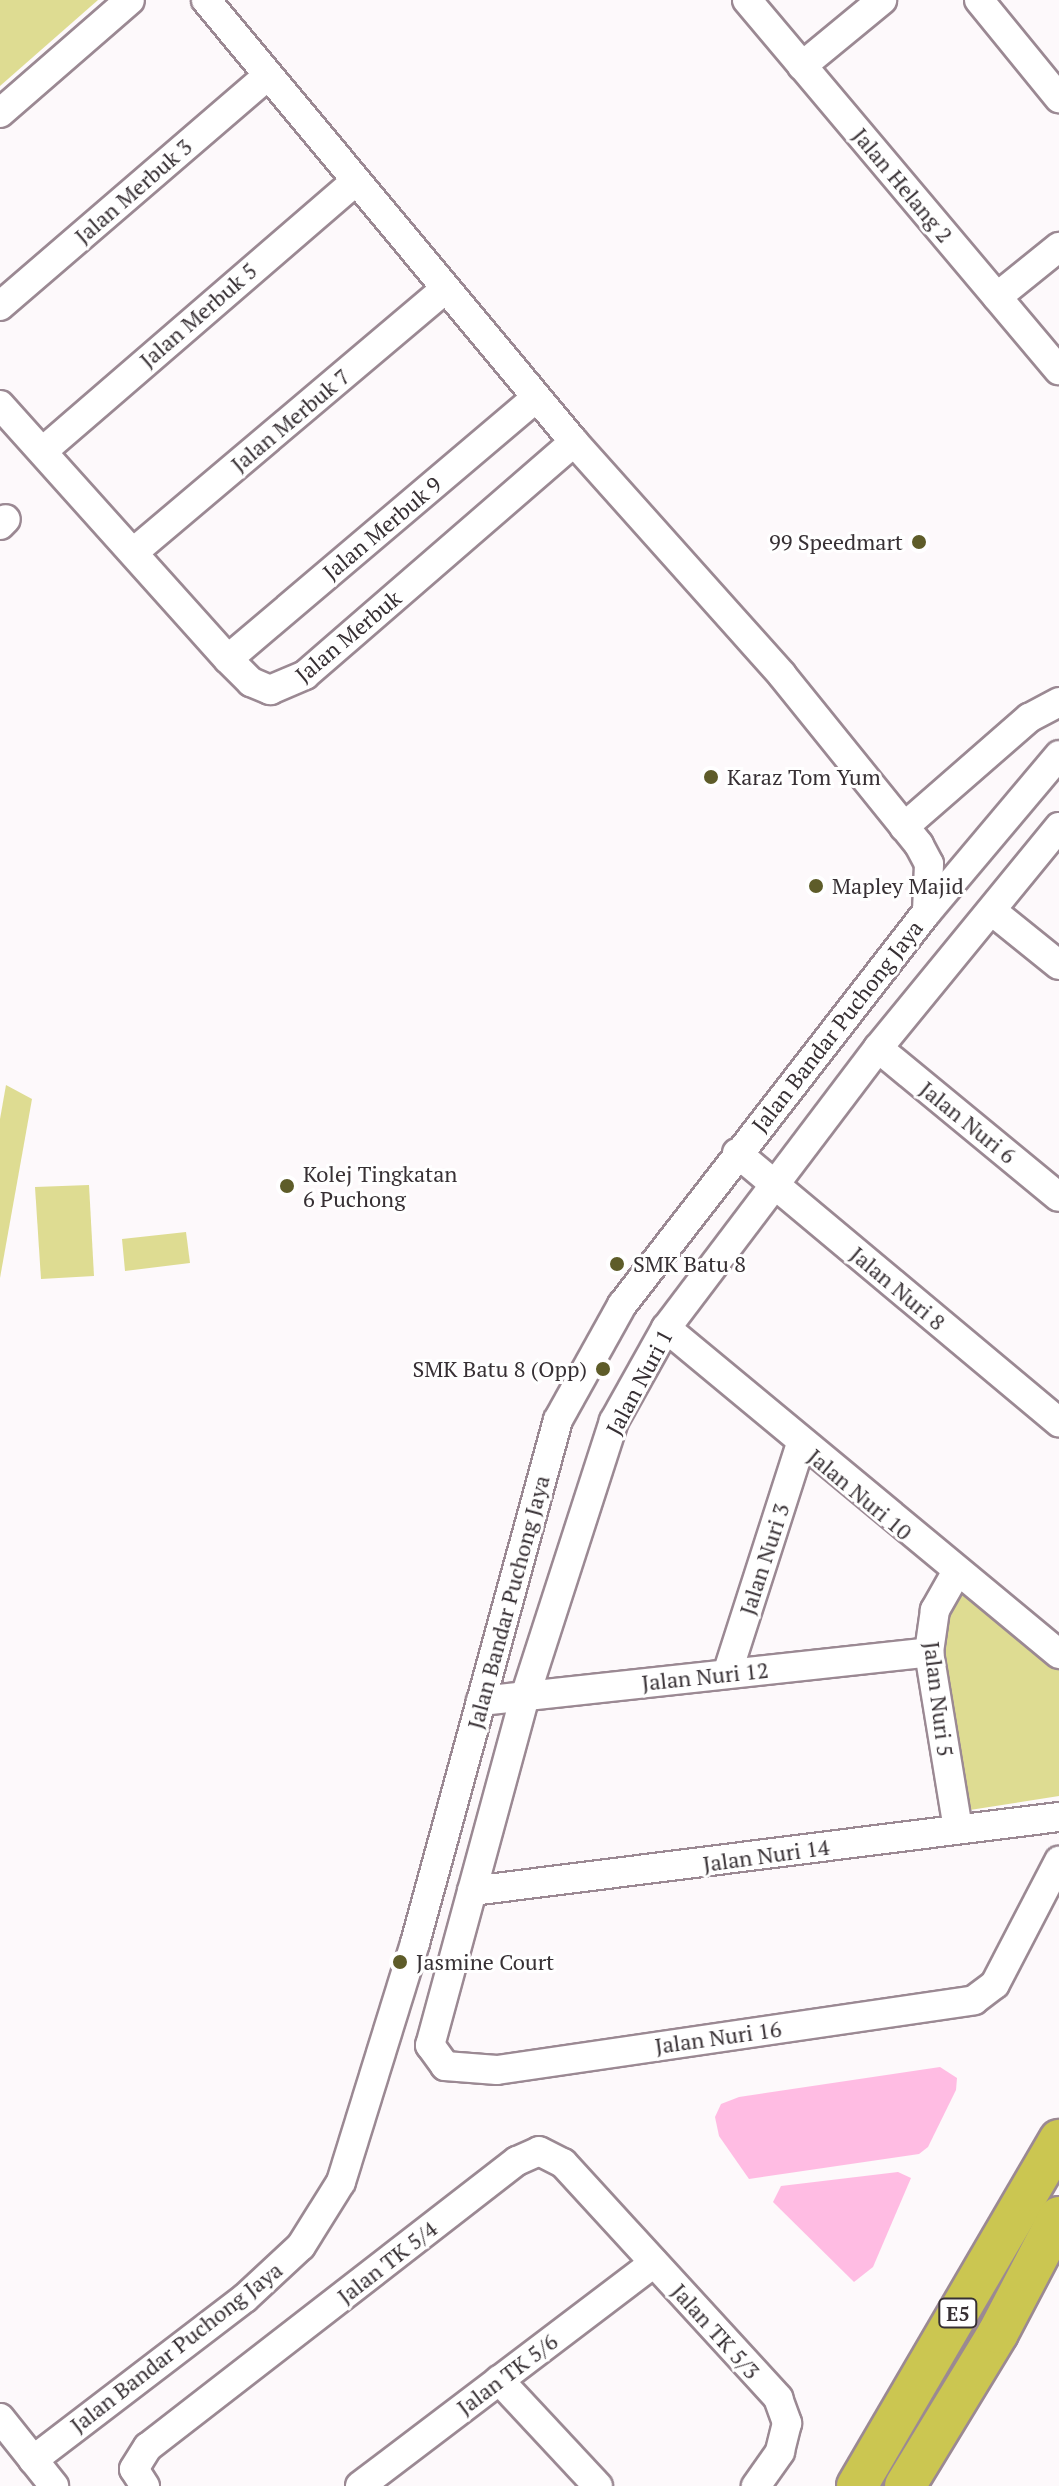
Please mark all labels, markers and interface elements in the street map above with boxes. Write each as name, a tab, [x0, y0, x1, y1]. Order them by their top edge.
street label: Jalan Helang 2	[847, 122, 959, 248]
street label: Jalan Merbuk 3	[69, 133, 197, 249]
street label: Jalan Merbuk 5	[134, 257, 262, 373]
street label: Jalan Merbuk 7	[225, 363, 355, 477]
street label: Jalan Merbuk 9	[317, 471, 447, 585]
place label: 99 Speedmart	[769, 529, 903, 555]
marker: 99 Speedmart	[910, 533, 928, 551]
street label: Jalan Merbuk	[290, 584, 406, 688]
place label: Karaz Tom Yum	[727, 764, 881, 790]
marker: Karaz Tom Yum	[702, 768, 720, 786]
place label: Mapley Majid	[832, 873, 964, 899]
marker: Mapley Majid	[807, 877, 825, 895]
street label: Jalan Bandar Puchong Jaya	[746, 915, 928, 1137]
street label: Jalan Nuri 6	[915, 1075, 1021, 1169]
place label: Kolej Tingkatan 6 Puchong	[303, 1160, 457, 1212]
marker: Kolej Tingkatan 6 Puchong	[278, 1177, 296, 1195]
street label: Jalan Nuri 8	[845, 1241, 951, 1335]
place label: SMK Batu 8	[633, 1251, 746, 1277]
marker: SMK Batu 8	[608, 1255, 626, 1273]
street label: Jalan Nuri 1	[600, 1325, 678, 1439]
place label: SMK Batu 8 (Opp)	[412, 1356, 587, 1382]
marker: SMK Batu 8 (Opp)	[594, 1360, 612, 1378]
street label: Jalan Nuri 10	[803, 1443, 917, 1545]
street label: Jalan Bandar Puchong Jaya	[461, 1472, 555, 1732]
street label: Jalan Nuri 3	[734, 1500, 794, 1618]
street label: Jalan Nuri 5	[919, 1640, 959, 1758]
street label: Jalan Nuri 12	[640, 1656, 770, 1696]
street label: Jalan Nuri 14	[701, 1833, 831, 1877]
place label: Jasmine Court	[416, 1949, 554, 1975]
marker: Jasmine Court	[391, 1953, 409, 1971]
street label: Jalan Nuri 16	[653, 2015, 783, 2059]
street label: Jalan TK 5/4	[332, 2215, 442, 2309]
street label: Jalan Bandar Puchong Jaya	[65, 2256, 287, 2438]
street label: Jalan TK 5/3	[666, 2278, 766, 2384]
road number: E5	[938, 2297, 978, 2329]
street label: Jalan TK 5/6	[452, 2328, 562, 2420]

